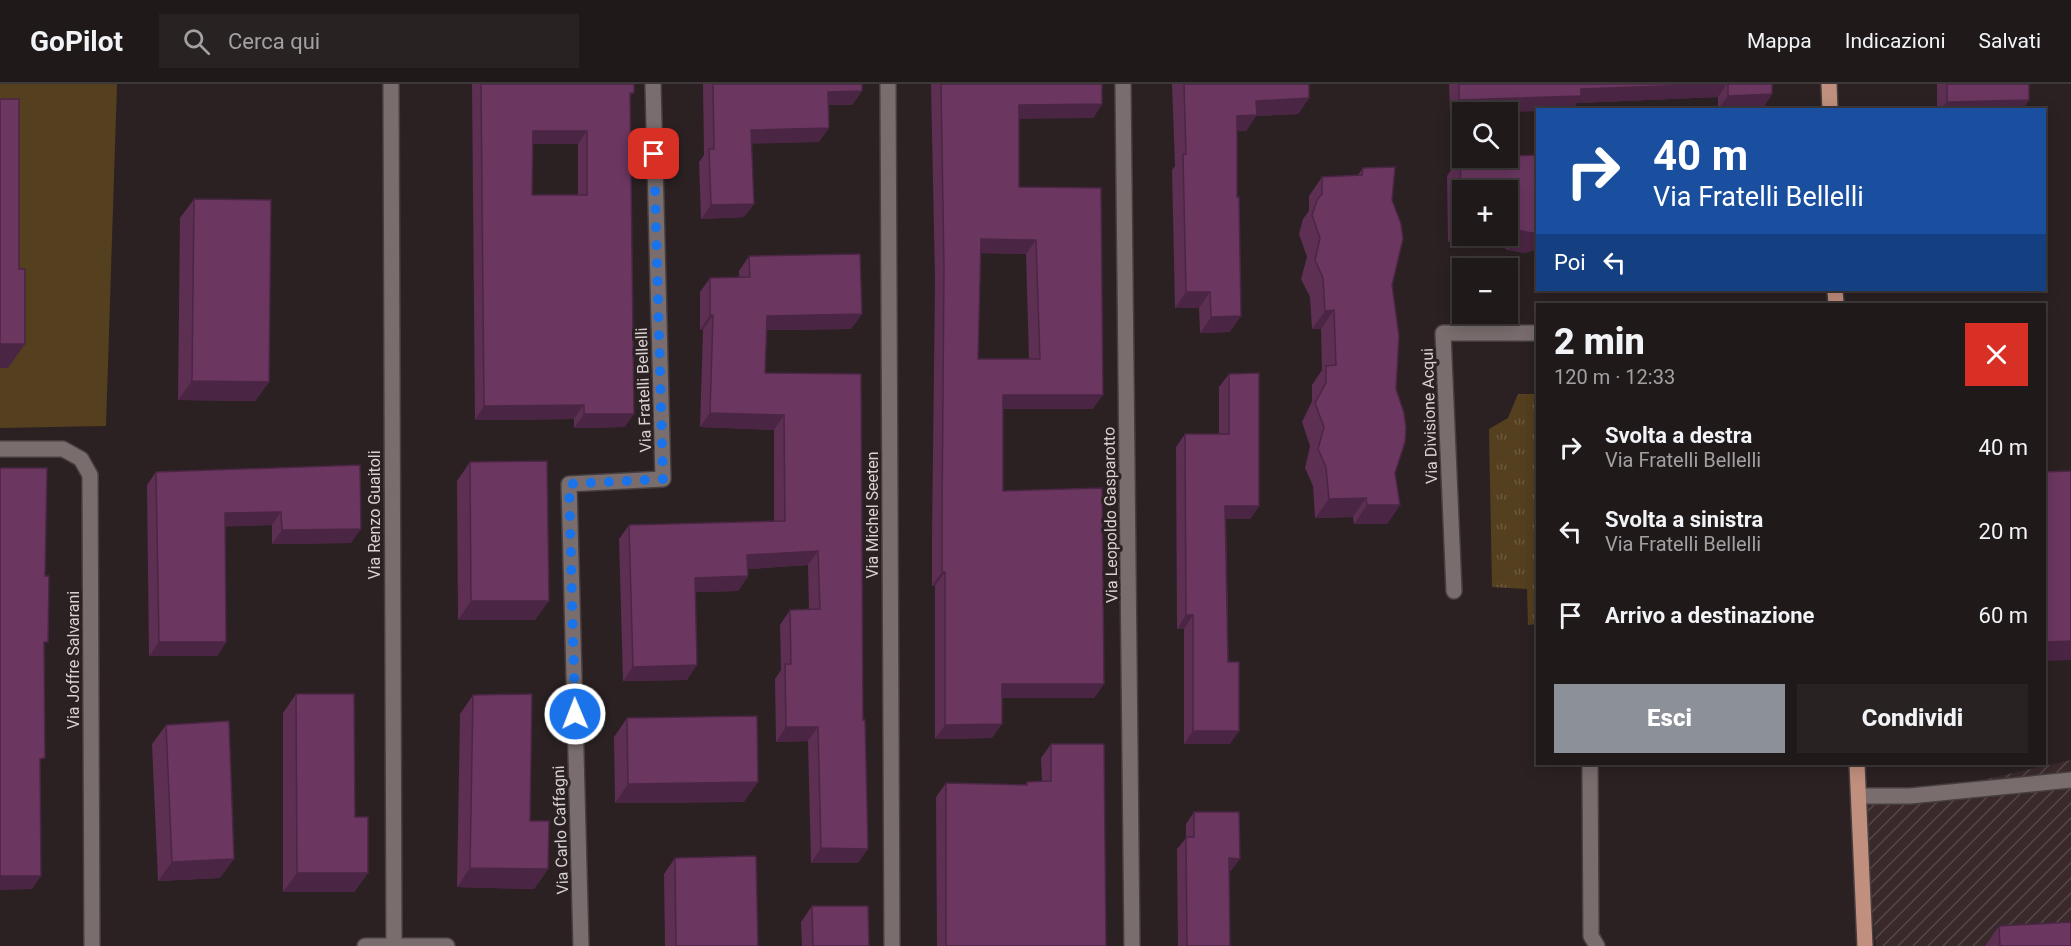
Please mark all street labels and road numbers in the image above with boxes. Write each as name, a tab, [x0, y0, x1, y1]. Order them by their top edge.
street label: Via Fratelli Bellelli	[632, 327, 655, 453]
street label: Via Divisione Acqui	[1418, 348, 1441, 484]
street label: Via Leopoldo Gasparotto	[1099, 427, 1122, 603]
street label: Via Renzo Guaitoli	[365, 450, 384, 580]
street label: Via Michel Seeten	[863, 451, 882, 579]
street label: Via Joffre Salvarani	[64, 591, 83, 729]
street label: Via Carlo Caffagni	[549, 765, 572, 895]

